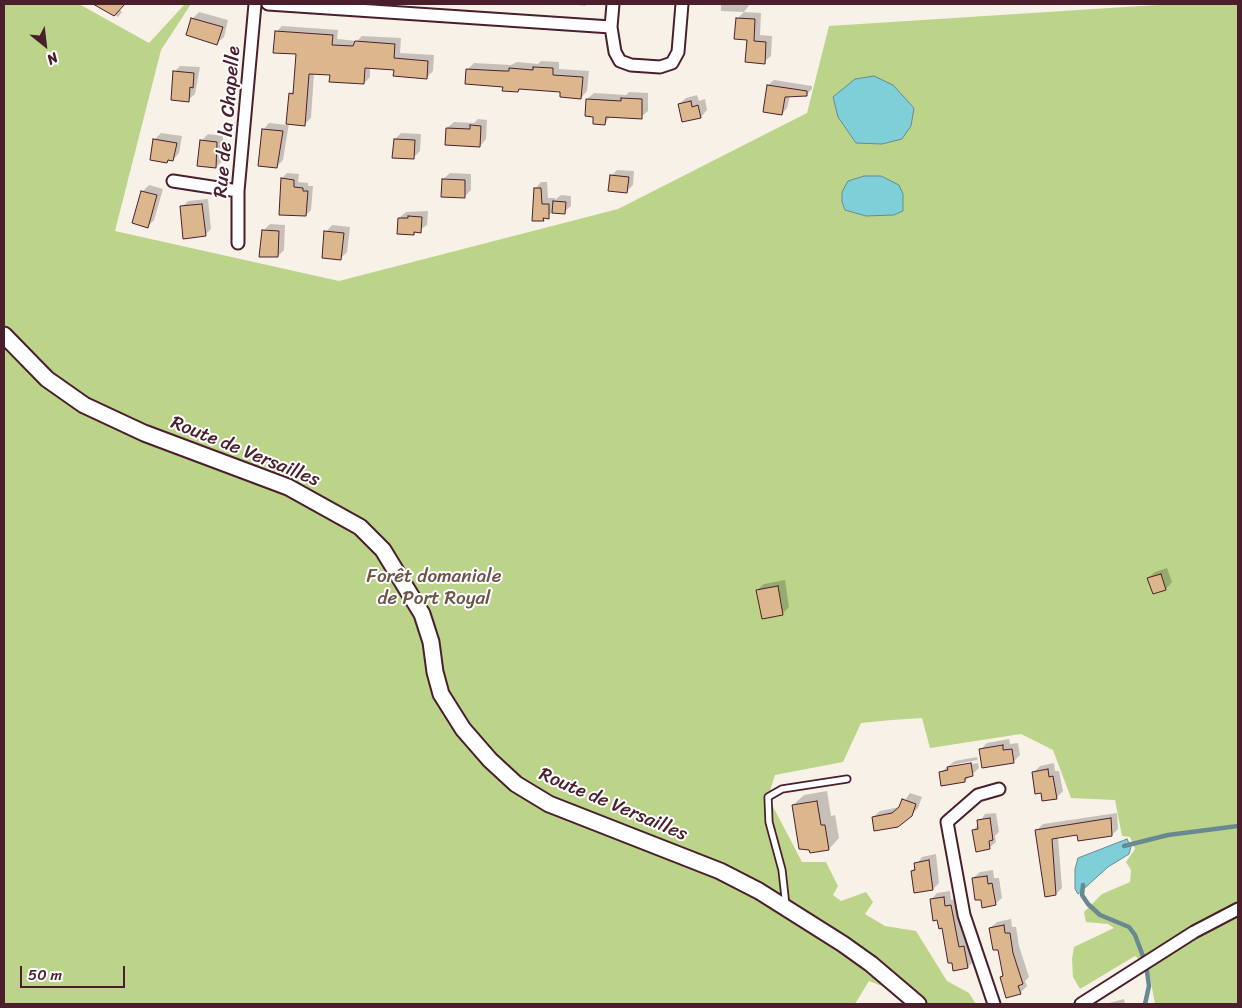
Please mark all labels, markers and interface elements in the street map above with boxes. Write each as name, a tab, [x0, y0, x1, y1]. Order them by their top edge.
north arrow	[20, 20, 70, 70]
text: N	[42, 45, 63, 72]
street label: Rue de la Chapelle	[210, 45, 246, 199]
street label: Route de Versailles	[167, 412, 323, 492]
park label: Forêt domaniale de Port Royal	[367, 566, 501, 610]
street label: Route de Versailles	[536, 764, 690, 846]
scale bar	[22, 956, 128, 988]
text: 50 m	[28, 962, 62, 988]

